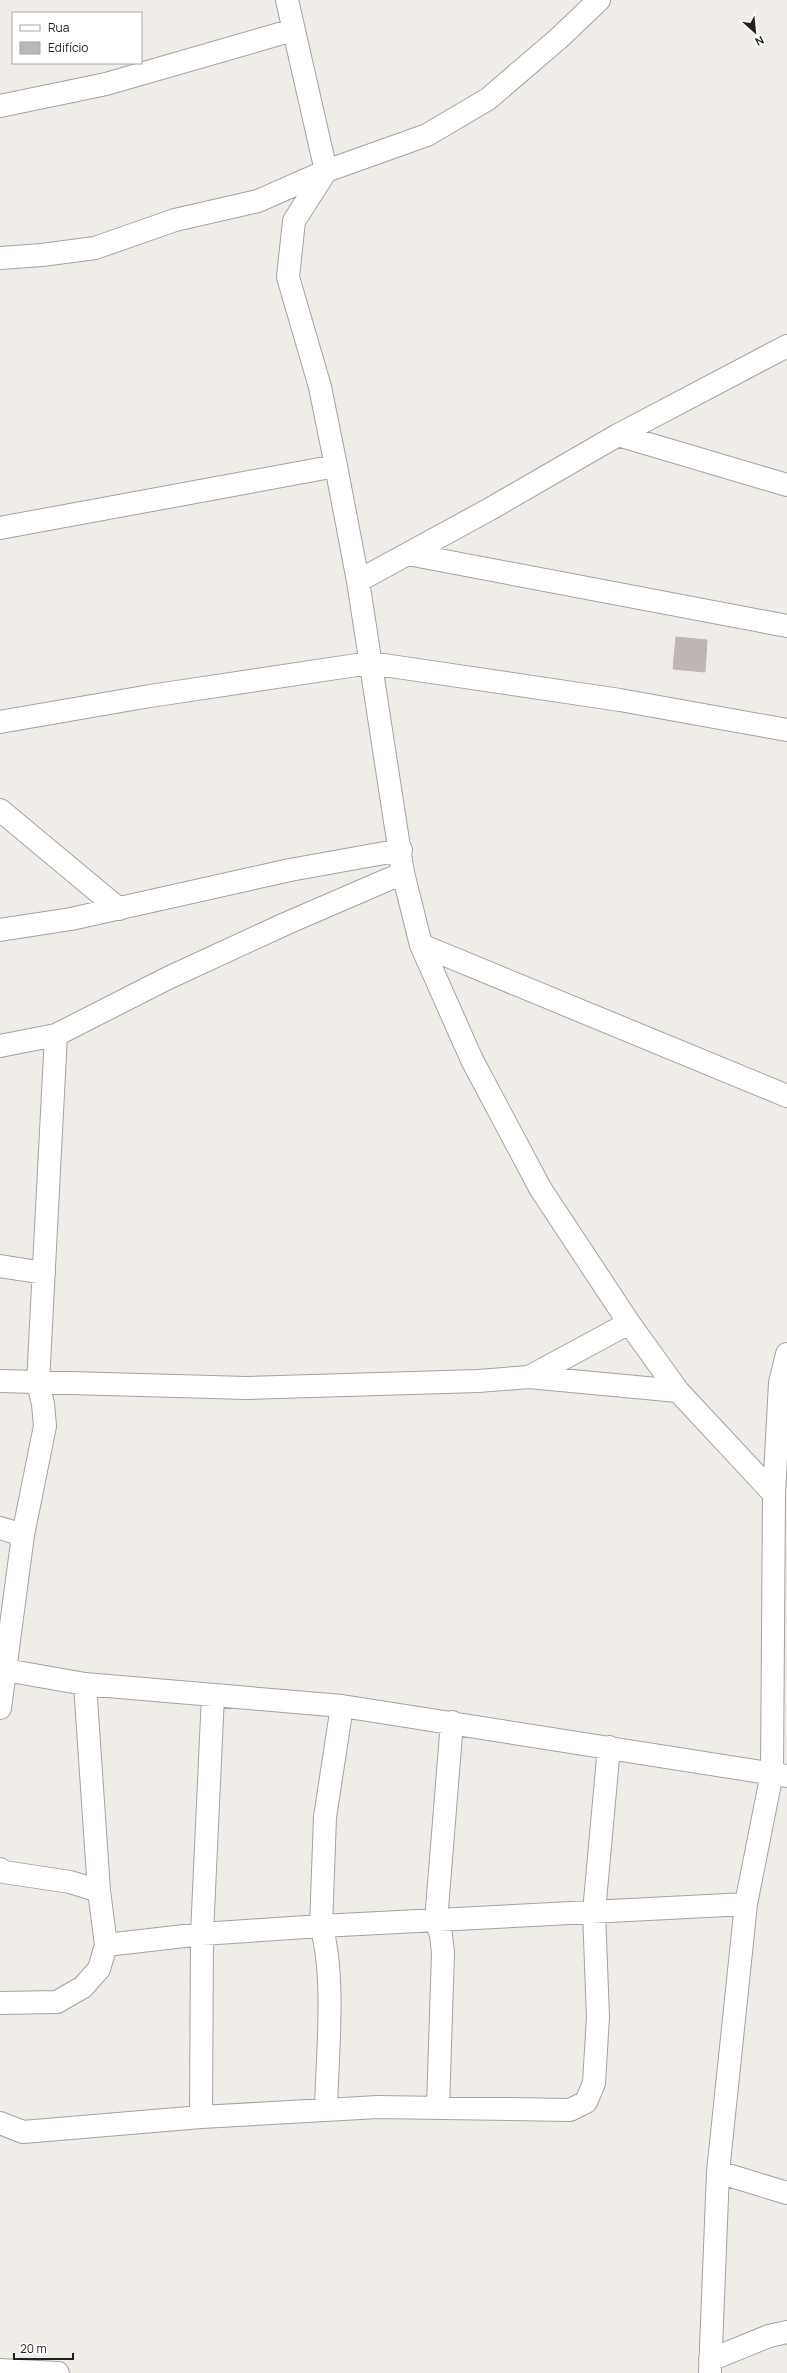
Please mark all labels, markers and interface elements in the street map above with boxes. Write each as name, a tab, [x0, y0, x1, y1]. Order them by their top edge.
legend	[12, 12, 142, 64]
north arrow	[735, 12, 775, 52]
text: Rua	[48, 19, 69, 36]
text: N	[753, 33, 767, 50]
text: Edifício	[48, 39, 88, 56]
scale bar	[14, 2335, 73, 2361]
text: 20 m	[20, 2340, 47, 2357]

